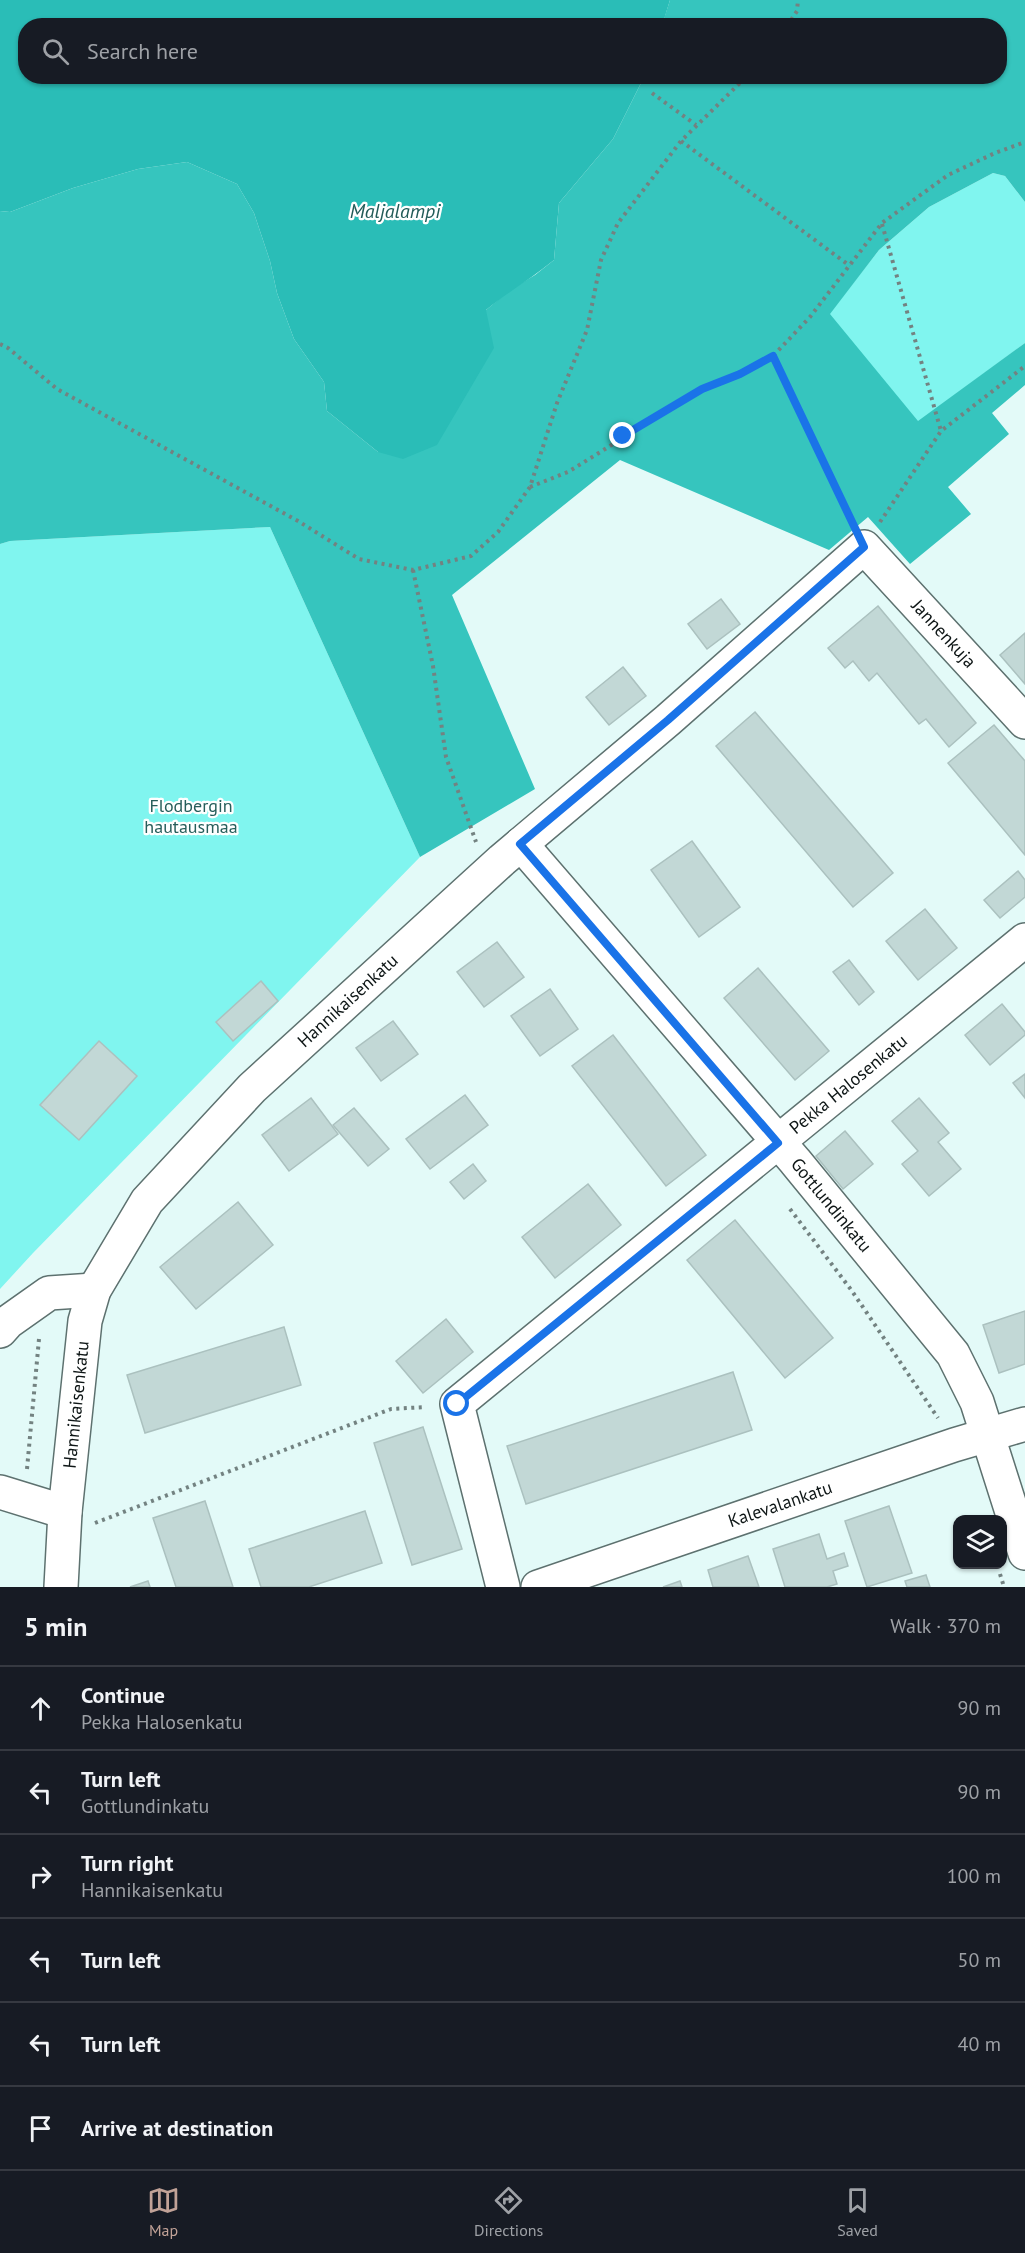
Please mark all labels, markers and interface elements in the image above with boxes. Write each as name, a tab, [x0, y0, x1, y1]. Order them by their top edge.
search box	[18, 18, 1007, 84]
icon: search	[39, 35, 72, 68]
text: Search here	[87, 37, 198, 65]
water label: Maljalampi	[350, 198, 441, 224]
route end	[609, 422, 635, 448]
street label: Jannenkuja	[906, 594, 981, 672]
park label: Flodbergin hautausmaa	[144, 794, 238, 838]
street label: Hannikaisenkatu	[292, 949, 403, 1052]
street label: Pekka Halosenkatu	[784, 1029, 912, 1139]
street label: Gottlundinkatu	[786, 1153, 877, 1257]
street label: Hannikaisenkatu	[58, 1340, 94, 1469]
route start	[443, 1390, 469, 1416]
street label: Kalevalankatu	[725, 1475, 835, 1532]
map controls	[953, 1515, 1007, 1569]
button: layers	[953, 1515, 1007, 1569]
text: 5 min	[24, 1610, 87, 1643]
text: Walk · 370 m	[890, 1613, 1001, 1639]
text: Continue	[81, 1681, 165, 1709]
icon: ahead	[24, 1692, 57, 1725]
text: 90 m	[958, 1695, 1001, 1721]
text: Pekka Halosenkatu	[81, 1709, 243, 1735]
text: Turn left	[81, 1765, 161, 1793]
icon: left	[24, 1776, 57, 1809]
text: 90 m	[958, 1779, 1001, 1805]
text: Gottlundinkatu	[81, 1793, 209, 1819]
text: Turn right	[81, 1849, 173, 1877]
icon: right	[24, 1860, 57, 1893]
text: 100 m	[947, 1863, 1001, 1889]
text: Hannikaisenkatu	[81, 1877, 223, 1903]
icon: left	[24, 1944, 57, 1977]
text: Turn left	[81, 1946, 161, 1974]
text: 50 m	[958, 1947, 1001, 1973]
icon: left	[24, 2028, 57, 2061]
text: Turn left	[81, 2030, 161, 2058]
text: 40 m	[958, 2031, 1001, 2057]
icon: arrive	[24, 2112, 57, 2145]
text: Arrive at destination	[81, 2114, 273, 2142]
tab: Map	[147, 2184, 180, 2240]
tab: Directions	[474, 2184, 543, 2240]
tab: Saved	[837, 2184, 878, 2240]

